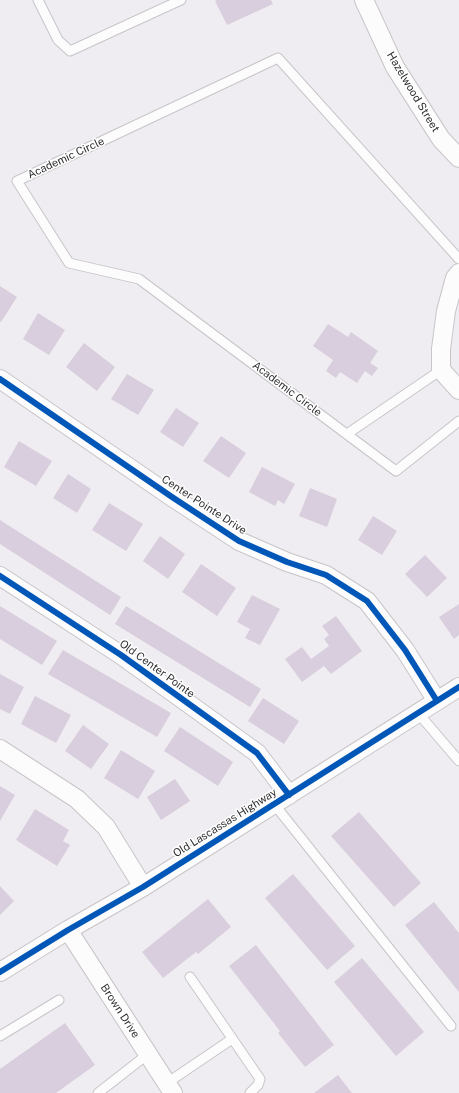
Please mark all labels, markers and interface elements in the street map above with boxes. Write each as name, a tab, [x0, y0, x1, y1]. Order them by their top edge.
street label: Hazelwood Street	[384, 49, 442, 135]
street label: Academic Circle	[26, 134, 106, 182]
street label: Academic Circle	[250, 359, 324, 419]
street label: Center Pointe Drive	[159, 473, 249, 537]
street label: Old Center Pointe	[117, 637, 197, 701]
street label: Old Lascassas Highway	[171, 786, 279, 860]
street label: Brown Drive	[98, 982, 142, 1040]

